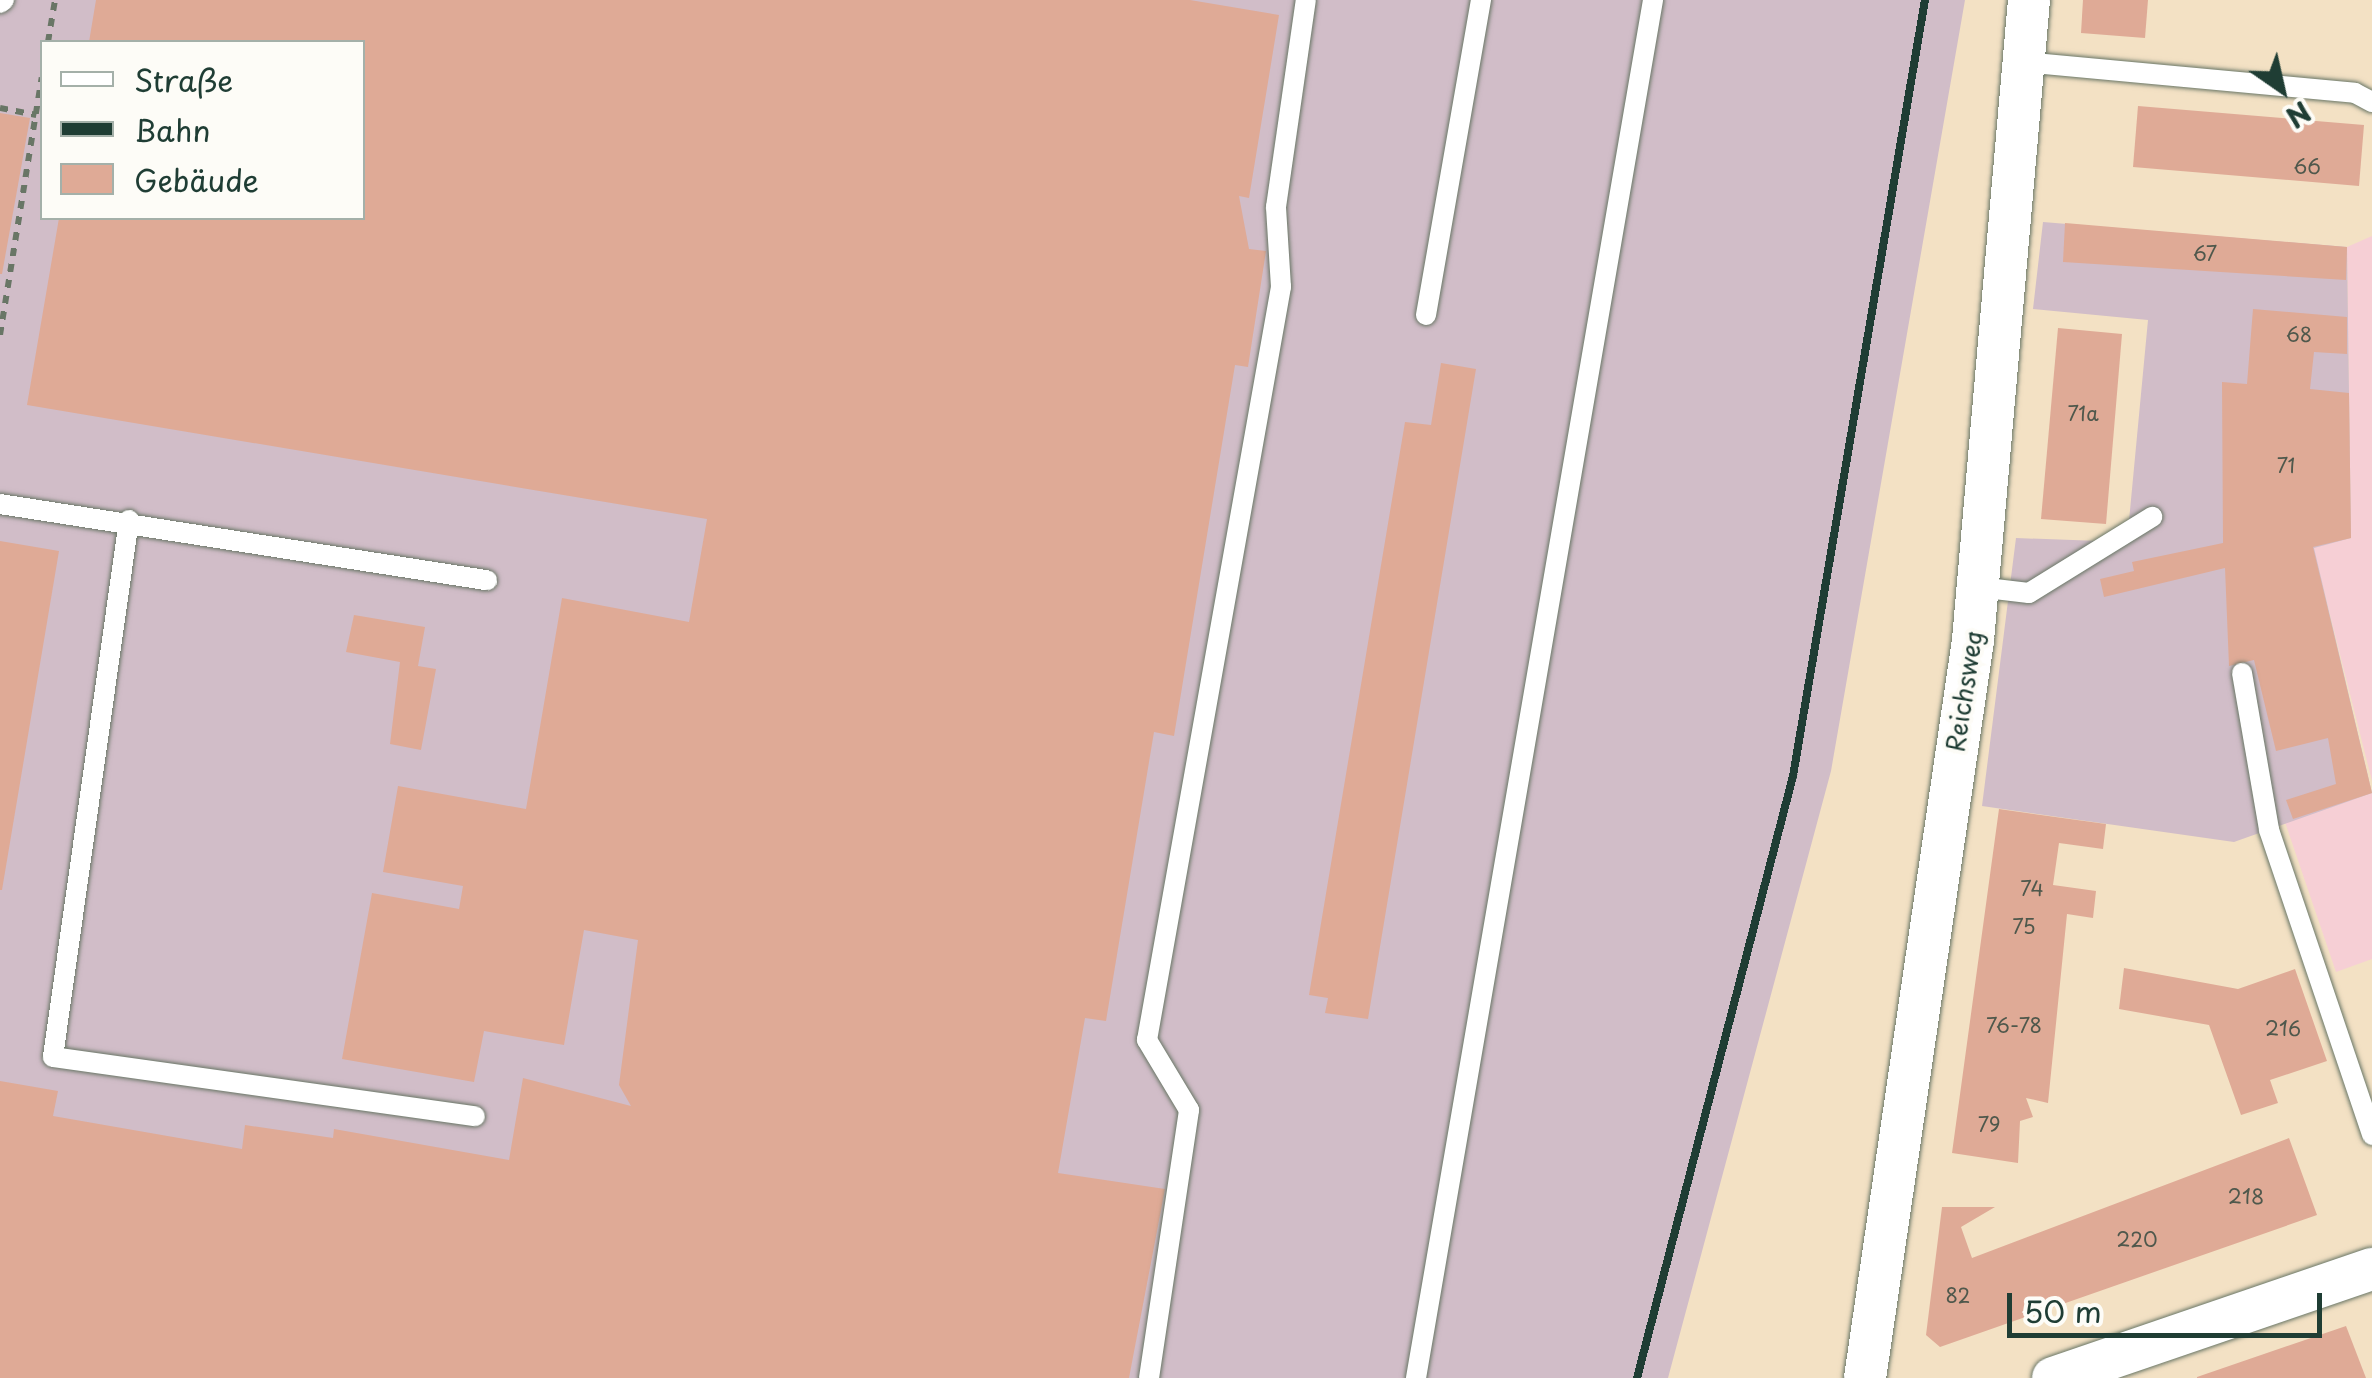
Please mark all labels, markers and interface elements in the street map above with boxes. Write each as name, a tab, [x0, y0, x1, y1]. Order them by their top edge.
legend	[40, 40, 365, 220]
north arrow	[2232, 40, 2332, 140]
text: Straße	[134, 57, 233, 102]
text: N	[2278, 91, 2320, 139]
text: Bahn	[134, 107, 211, 152]
house number: 66	[2293, 154, 2321, 178]
text: Gebäude	[134, 157, 259, 202]
house number: 67	[2193, 241, 2217, 265]
house number: 68	[2286, 322, 2312, 346]
house number: 71a	[2067, 401, 2099, 425]
house number: 71	[2277, 453, 2295, 477]
street label: Reichsweg	[1940, 628, 1988, 754]
house number: 74	[2020, 876, 2044, 900]
house number: 75	[2012, 914, 2036, 938]
house number: 76-78	[1986, 1013, 2042, 1037]
house number: 216	[2265, 1016, 2301, 1040]
house number: 79	[1978, 1112, 2000, 1136]
house number: 218	[2228, 1184, 2264, 1208]
house number: 220	[2116, 1227, 2158, 1251]
scale bar	[2012, 1273, 2327, 1335]
house number: 82	[1946, 1283, 1970, 1307]
text: 50 m	[2024, 1288, 2102, 1333]

